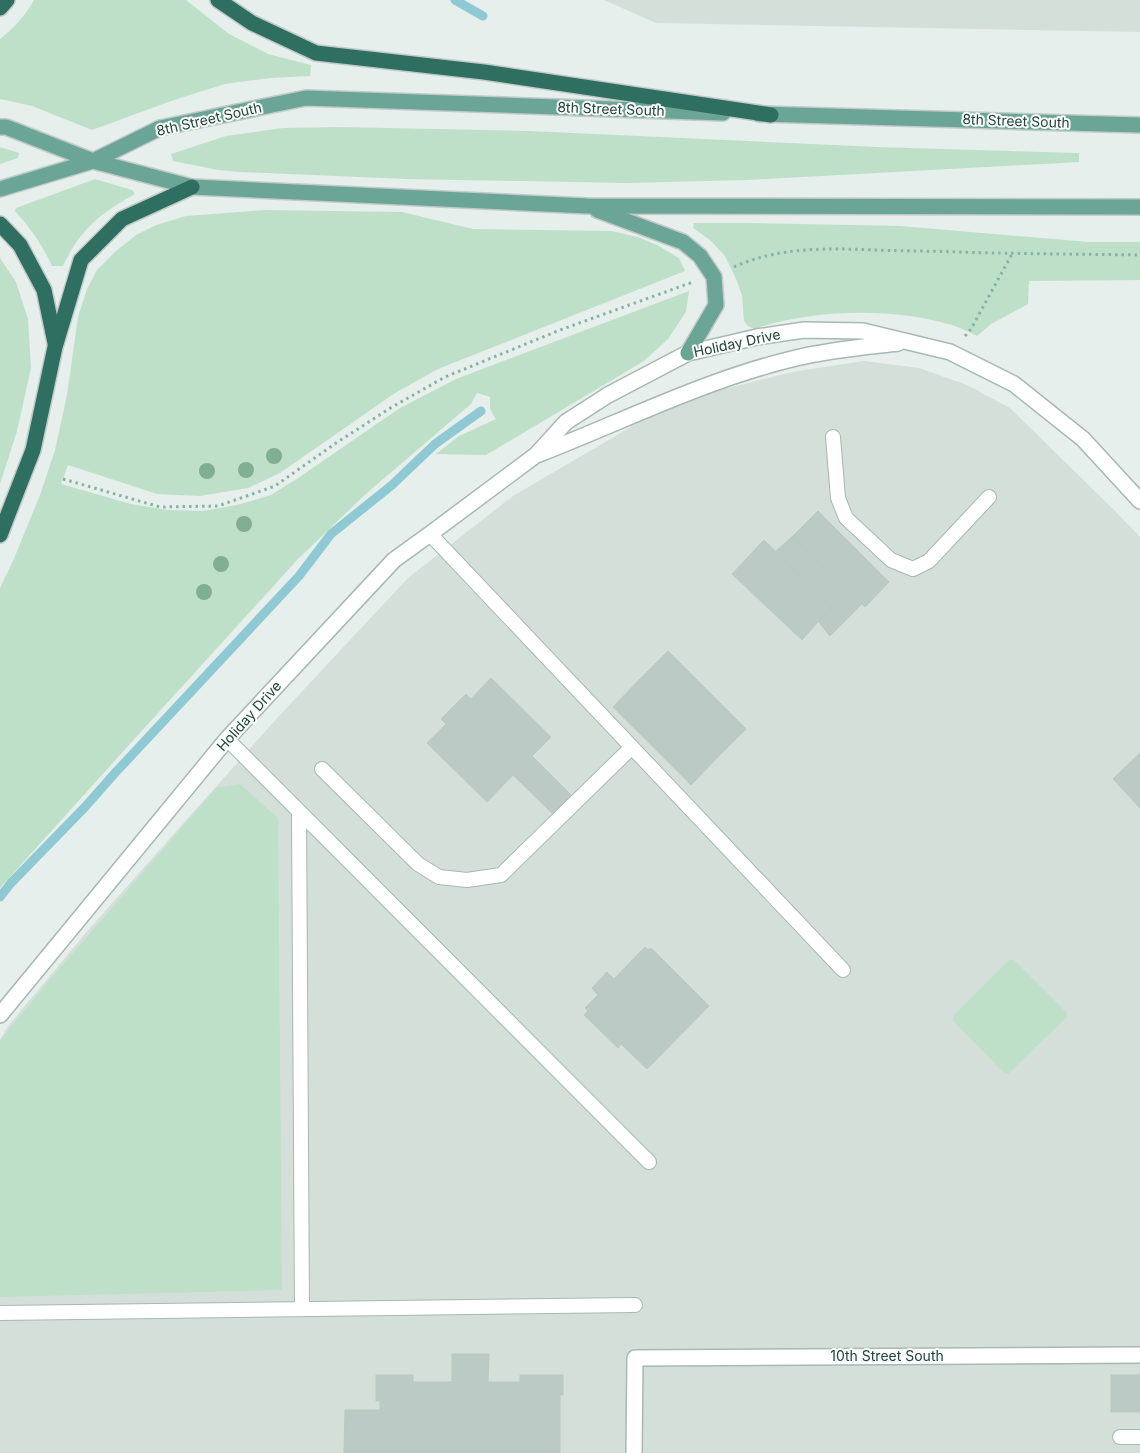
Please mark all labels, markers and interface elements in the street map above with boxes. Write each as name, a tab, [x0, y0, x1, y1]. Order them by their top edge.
street label: 8th Street South	[155, 98, 263, 139]
street label: 8th Street South	[557, 98, 665, 119]
street label: 8th Street South	[962, 110, 1070, 131]
street label: Holiday Drive	[692, 325, 782, 360]
street label: Holiday Drive	[213, 677, 285, 754]
street label: 10th Street South	[830, 1347, 944, 1364]

